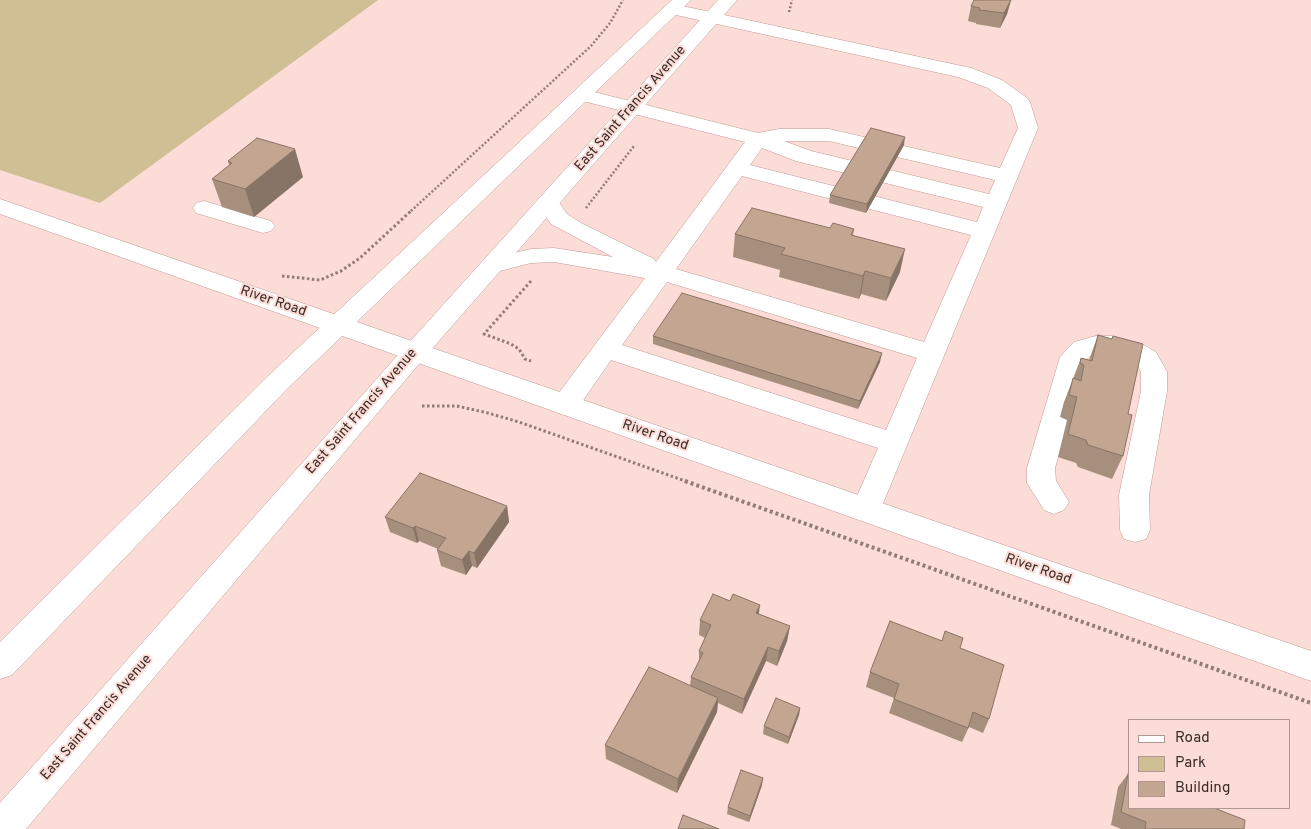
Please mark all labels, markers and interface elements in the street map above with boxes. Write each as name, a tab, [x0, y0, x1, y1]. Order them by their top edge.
street label: East Saint Francis Avenue	[572, 43, 690, 175]
street label: River Road	[238, 283, 308, 321]
street label: East Saint Francis Avenue	[303, 346, 421, 478]
street label: River Road	[620, 417, 690, 455]
street label: River Road	[1003, 551, 1073, 589]
street label: East Saint Francis Avenue	[38, 652, 156, 784]
legend	[1128, 719, 1291, 809]
text: Road	[1175, 729, 1210, 748]
text: Park	[1175, 754, 1206, 773]
text: Building	[1175, 779, 1230, 798]

